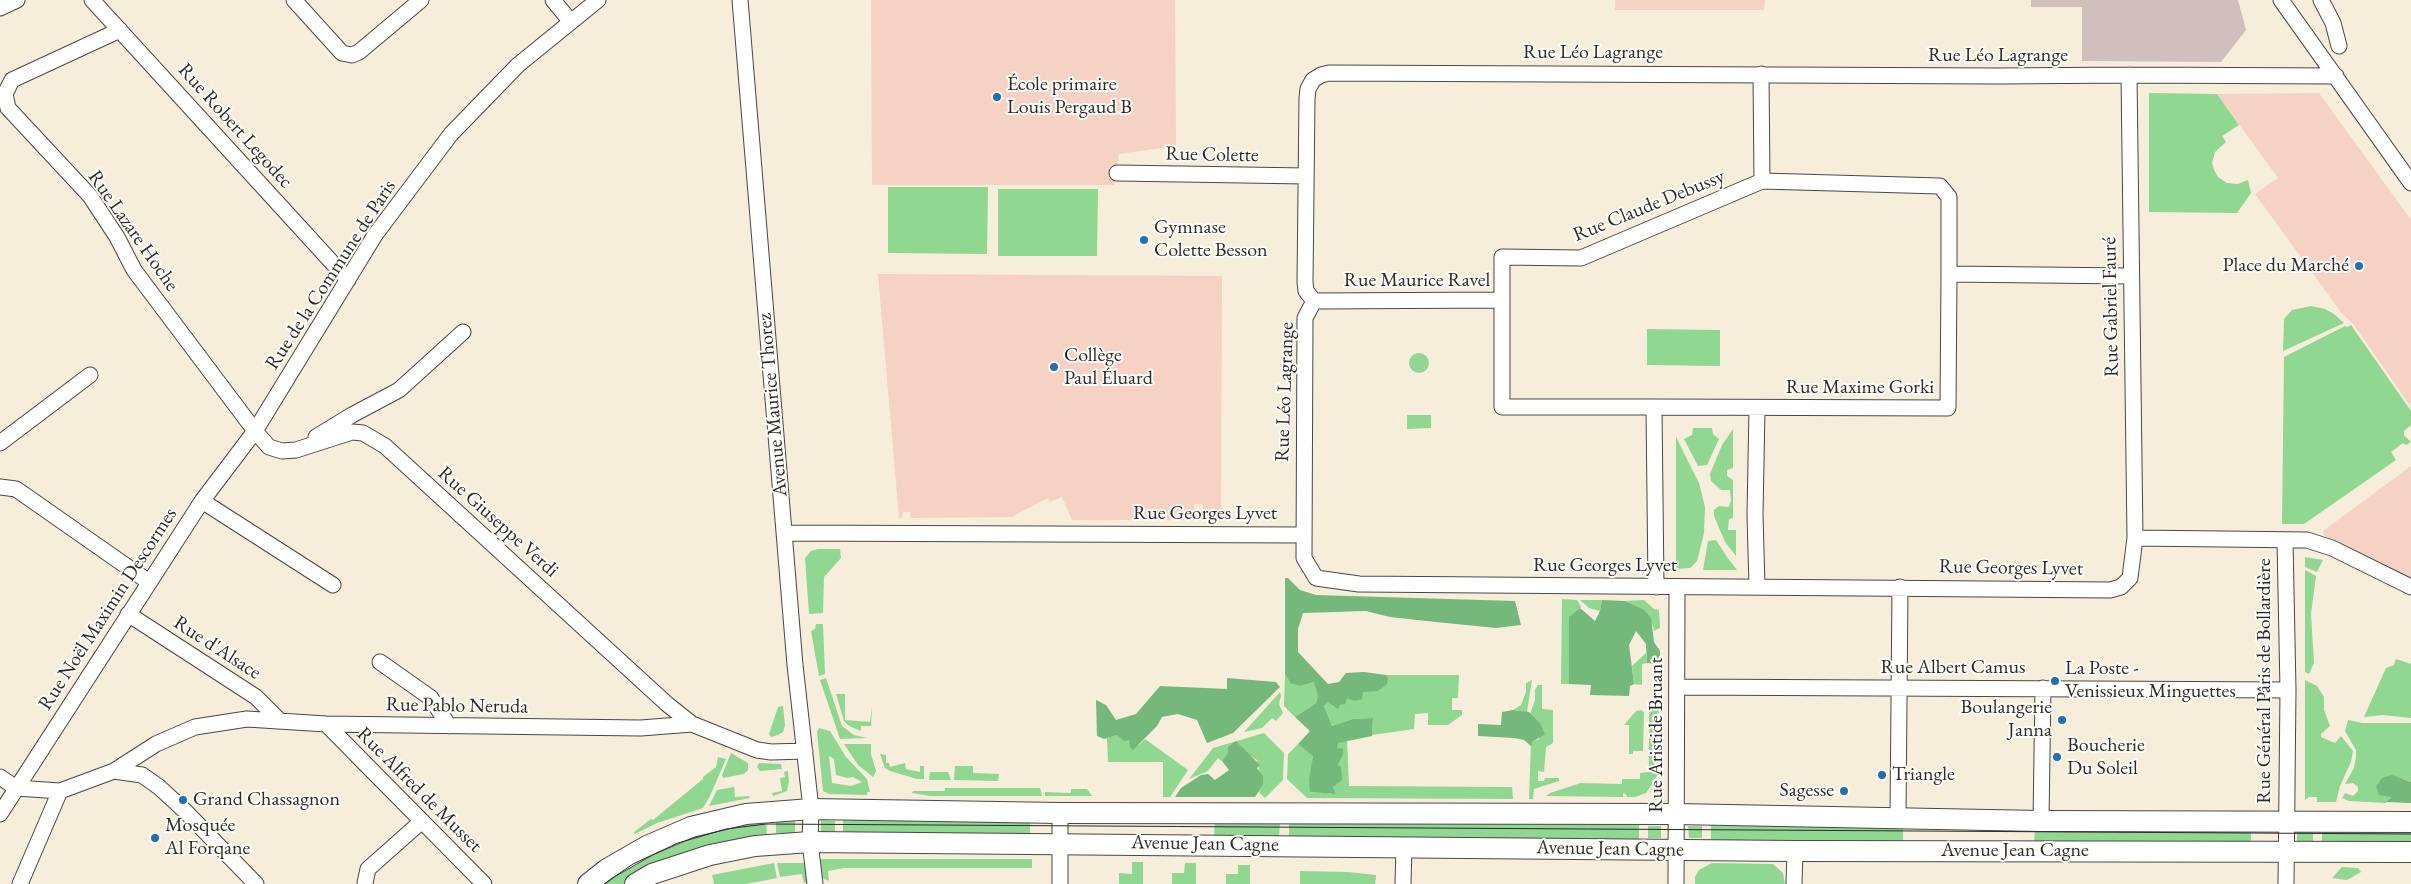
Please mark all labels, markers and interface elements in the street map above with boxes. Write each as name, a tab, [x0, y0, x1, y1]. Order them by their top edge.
street label: Rue Léo Lagrange	[1523, 41, 1663, 65]
street label: Rue Léo Lagrange	[1928, 44, 2068, 68]
street label: Rue Robert Legodec	[173, 59, 297, 193]
place label: École primaire Louis Pergaud B	[1007, 73, 1132, 120]
marker: École primaire Louis Pergaud B	[991, 91, 1003, 103]
street label: Rue Colette	[1165, 142, 1259, 168]
street label: Rue Claude Debussy	[1570, 165, 1728, 247]
street label: Rue Lazare Hoche	[82, 166, 184, 296]
street label: Rue de la Commune de Paris	[261, 176, 401, 374]
place label: Gymnase Colette Besson	[1154, 216, 1268, 263]
marker: Gymnase Colette Besson	[1138, 234, 1150, 246]
street label: Rue Gabriel Fauré	[2098, 237, 2124, 377]
place label: Place du Marché	[2222, 254, 2349, 278]
marker: Place du Marché	[2353, 260, 2365, 272]
street label: Rue Maurice Ravel	[1344, 269, 1490, 293]
street label: Avenue Maurice Thorez	[753, 312, 793, 498]
street label: Rue Léo Lagrange	[1271, 322, 1299, 462]
place label: Collège Paul Éluard	[1064, 344, 1153, 391]
marker: Collège Paul Éluard	[1048, 361, 1060, 373]
street label: Rue Maxime Gorki	[1786, 376, 1934, 400]
street label: Rue Giuseppe Verdi	[433, 461, 563, 583]
street label: Rue Georges Lyvet	[1133, 502, 1277, 526]
street label: Rue Noël Maximin Descormes	[34, 503, 182, 715]
street label: Rue Georges Lyvet	[1533, 554, 1677, 578]
street label: Rue Georges Lyvet	[1939, 555, 2083, 581]
street label: Rue Général Pâris de Bollardière	[2253, 558, 2277, 804]
street label: Rue d'Alsace	[169, 611, 265, 685]
street label: Rue Albert Camus	[1880, 656, 2026, 680]
street label: Rue Aristide Bruant	[1645, 657, 1669, 813]
place label: La Poste - Venissieux Minguettes	[2065, 657, 2236, 704]
marker: La Poste - Venissieux Minguettes	[2049, 675, 2061, 687]
street label: Rue Pablo Neruda	[386, 693, 528, 719]
place label: Boulangerie Janna	[1961, 696, 2052, 743]
marker: Boulangerie Janna	[2056, 714, 2068, 726]
street label: Rue Alfred de Musset	[351, 722, 487, 858]
place label: Boucherie Du Soleil	[2067, 734, 2145, 781]
marker: Boucherie Du Soleil	[2051, 751, 2063, 763]
place label: Triangle	[1892, 763, 1955, 787]
marker: Triangle	[1876, 769, 1888, 781]
place label: Sagesse	[1780, 779, 1834, 803]
marker: Sagesse	[1838, 785, 1850, 797]
place label: Grand Chassagnon	[193, 788, 340, 812]
marker: Grand Chassagnon	[177, 794, 189, 806]
place label: Mosquée Al Forqane	[165, 814, 250, 861]
street label: Avenue Jean Cagne	[1131, 831, 1279, 857]
marker: Mosquée Al Forqane	[149, 832, 161, 844]
street label: Avenue Jean Cagne	[1536, 836, 1684, 862]
street label: Avenue Jean Cagne	[1941, 839, 2089, 863]

